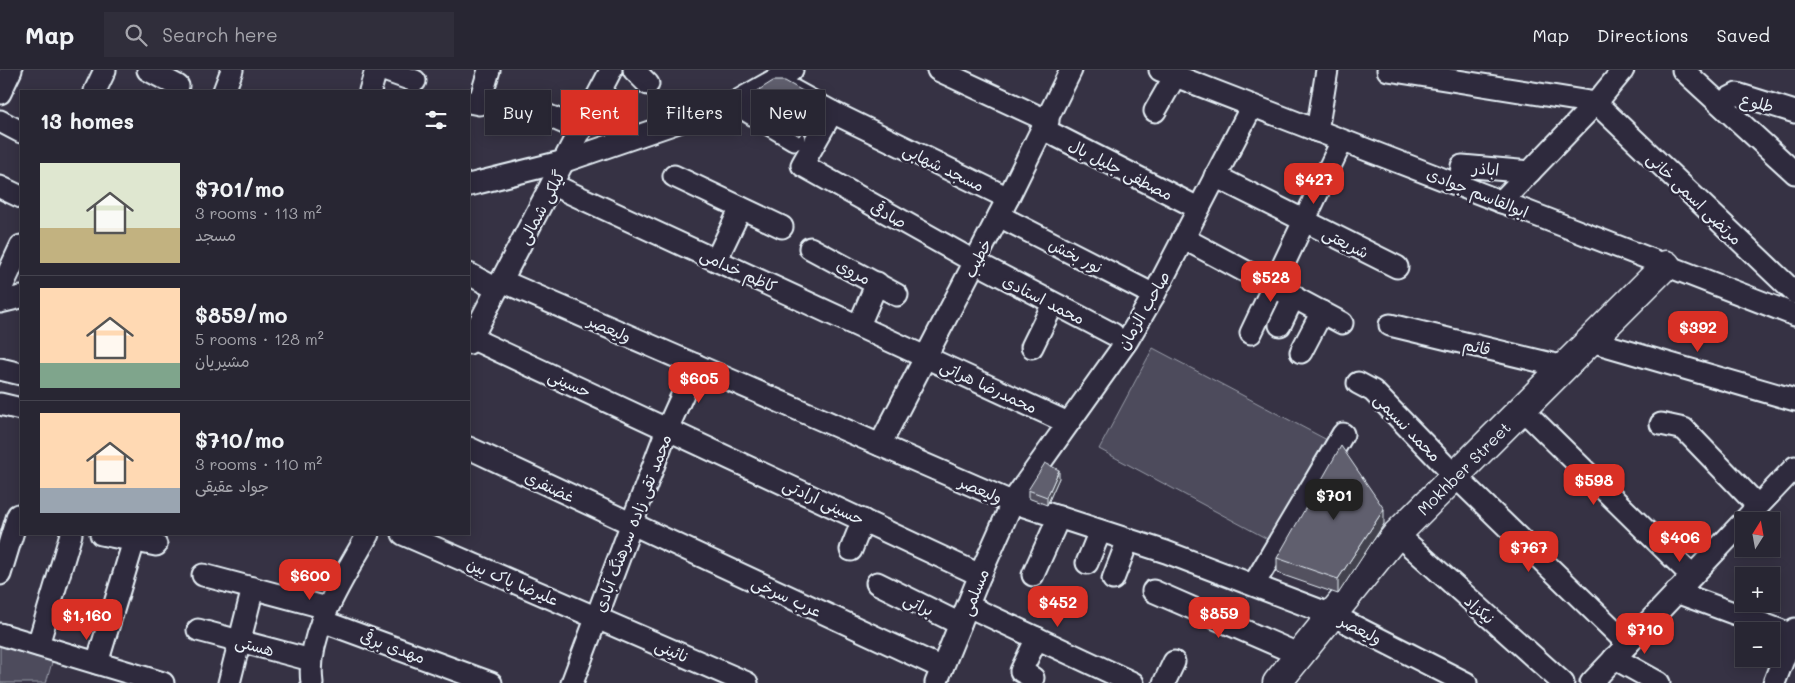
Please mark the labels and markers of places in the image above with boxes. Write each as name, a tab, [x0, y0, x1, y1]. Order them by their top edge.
pin: $427	[1284, 162, 1344, 205]
pin: $528	[1241, 260, 1301, 303]
pin: $392	[1668, 310, 1728, 353]
pin: $605	[669, 362, 729, 404]
pin: $598	[1564, 464, 1624, 506]
pin: $701	[1304, 478, 1364, 521]
pin: $406	[1650, 520, 1710, 563]
pin: $767	[1499, 530, 1559, 573]
pin: $600	[280, 558, 340, 601]
pin: $452	[1028, 586, 1088, 628]
pin: $859	[1189, 596, 1249, 639]
pin: $1,160	[46, 598, 128, 641]
pin: $710	[1615, 612, 1675, 655]

